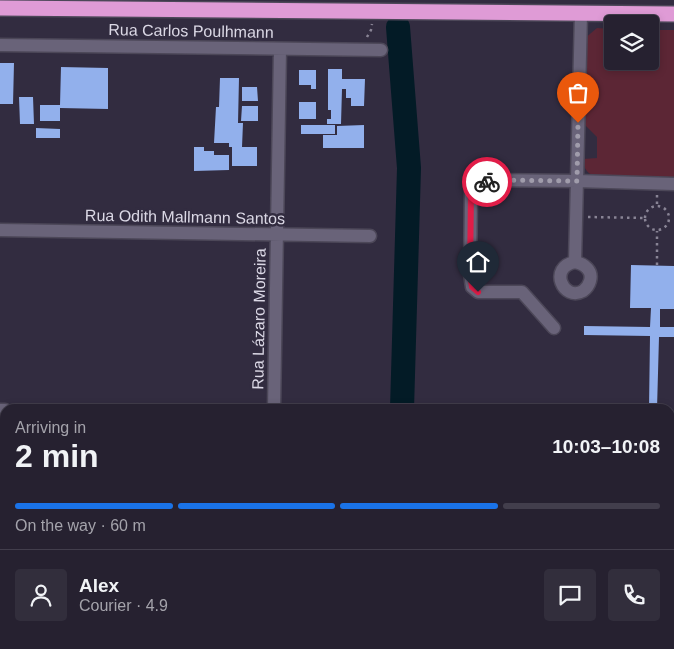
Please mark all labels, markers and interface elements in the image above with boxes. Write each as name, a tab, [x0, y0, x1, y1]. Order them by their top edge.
map controls	[604, 15, 659, 70]
button: layers	[604, 15, 659, 70]
street label: Rua Carlos Poulhmann	[108, 21, 274, 41]
pin	[557, 72, 599, 123]
icon: bag	[564, 79, 592, 107]
courier	[462, 157, 512, 207]
icon: bike	[473, 168, 501, 196]
street label: Rua Odith Mallmann Santos	[85, 207, 285, 227]
pin	[457, 241, 499, 292]
street label: Rua Lázaro Moreira	[249, 248, 269, 390]
icon: home	[464, 248, 492, 276]
text: Arriving in	[15, 419, 86, 436]
text: 10:03–10:08	[552, 436, 660, 457]
text: 2 min	[15, 438, 99, 474]
text: On the way · 60 m	[15, 517, 146, 534]
button: person	[15, 569, 67, 621]
button: chat	[544, 569, 596, 621]
button: phone	[608, 569, 660, 621]
text: Alex	[79, 575, 119, 596]
text: Courier · 4.9	[79, 597, 168, 614]

